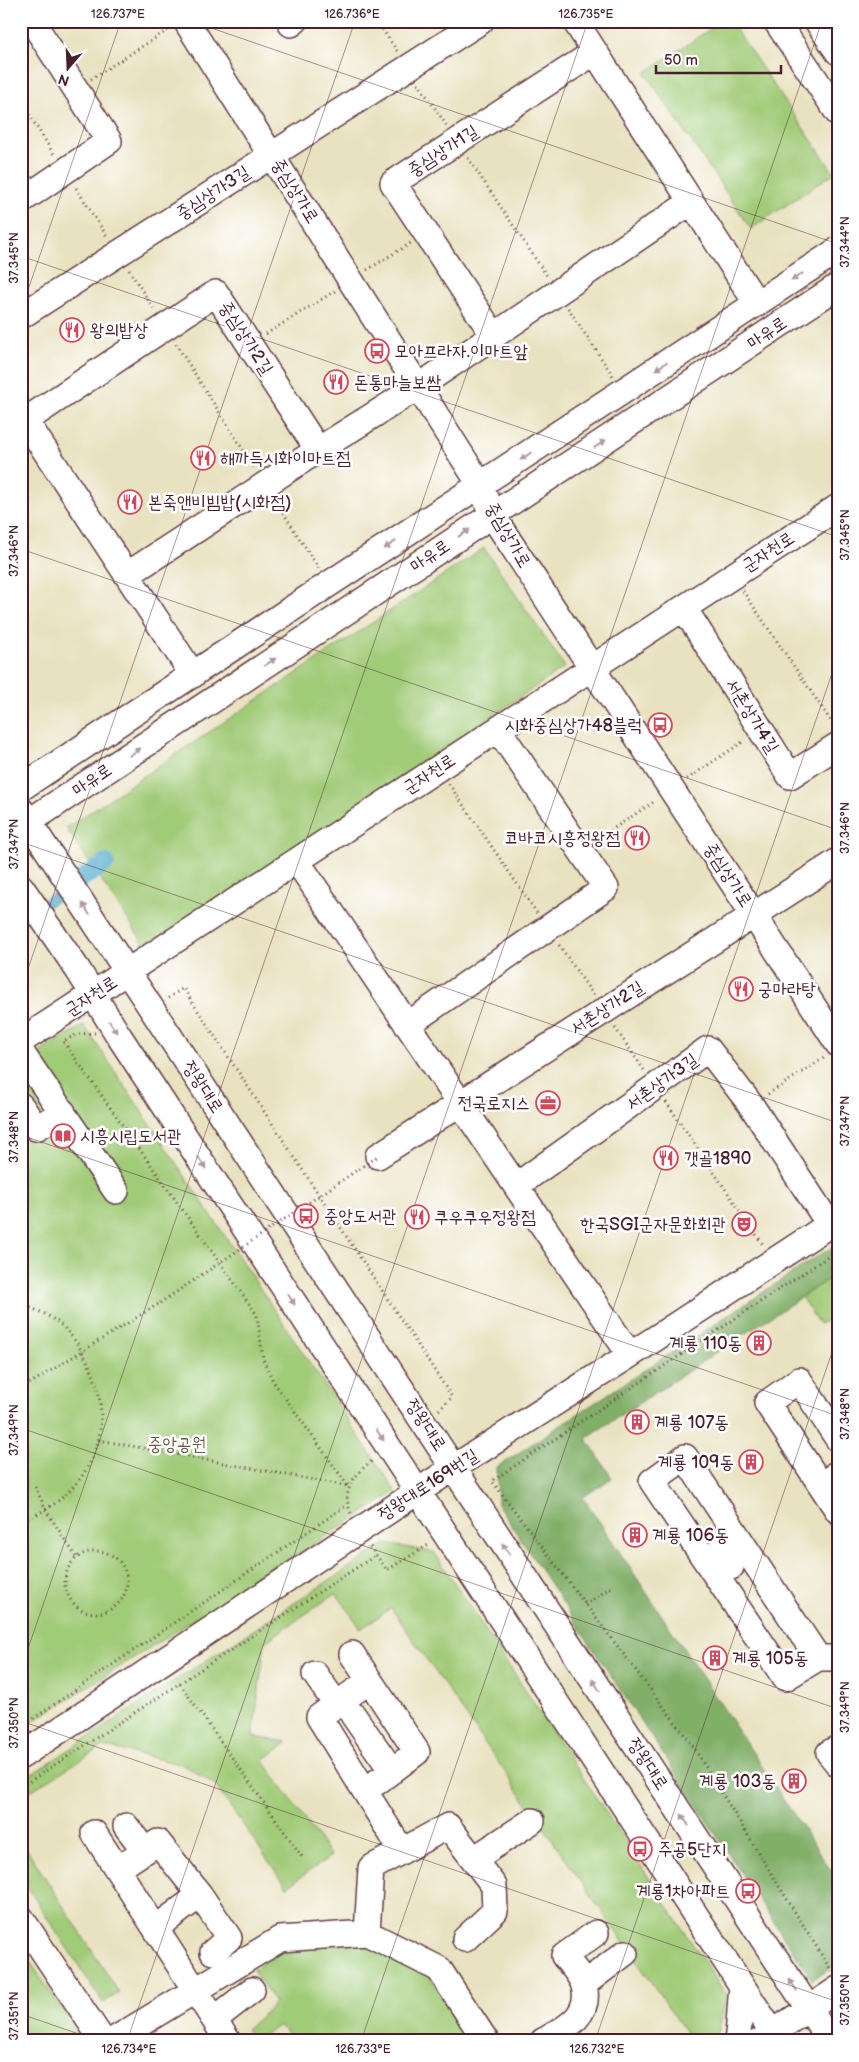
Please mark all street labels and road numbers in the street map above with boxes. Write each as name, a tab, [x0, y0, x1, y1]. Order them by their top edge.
street label: 중심상가1길	[404, 120, 482, 181]
street label: 중심상가로	[267, 155, 323, 227]
street label: 중심상가3길	[172, 161, 254, 225]
street label: 중심상가2길	[215, 297, 278, 379]
street label: 마유로	[743, 312, 791, 354]
street label: 중심상가로	[481, 498, 535, 572]
street label: 군자천로	[738, 527, 798, 577]
street label: 마유로	[406, 535, 454, 577]
street label: 서촌상가4길	[721, 675, 783, 757]
street label: 군자천로	[399, 749, 459, 799]
street label: 마유로	[68, 759, 116, 801]
street label: 중심상가로	[699, 839, 757, 911]
street label: 군자천로	[61, 971, 121, 1021]
street label: 서촌상가2길	[566, 976, 648, 1039]
street label: 서촌상가3길	[622, 1049, 702, 1115]
street label: 정왕대로	[178, 1057, 228, 1117]
street label: 정왕대로	[401, 1395, 451, 1455]
street label: 정왕대로169번길	[374, 1445, 482, 1525]
street label: 정왕대로	[623, 1734, 673, 1794]

